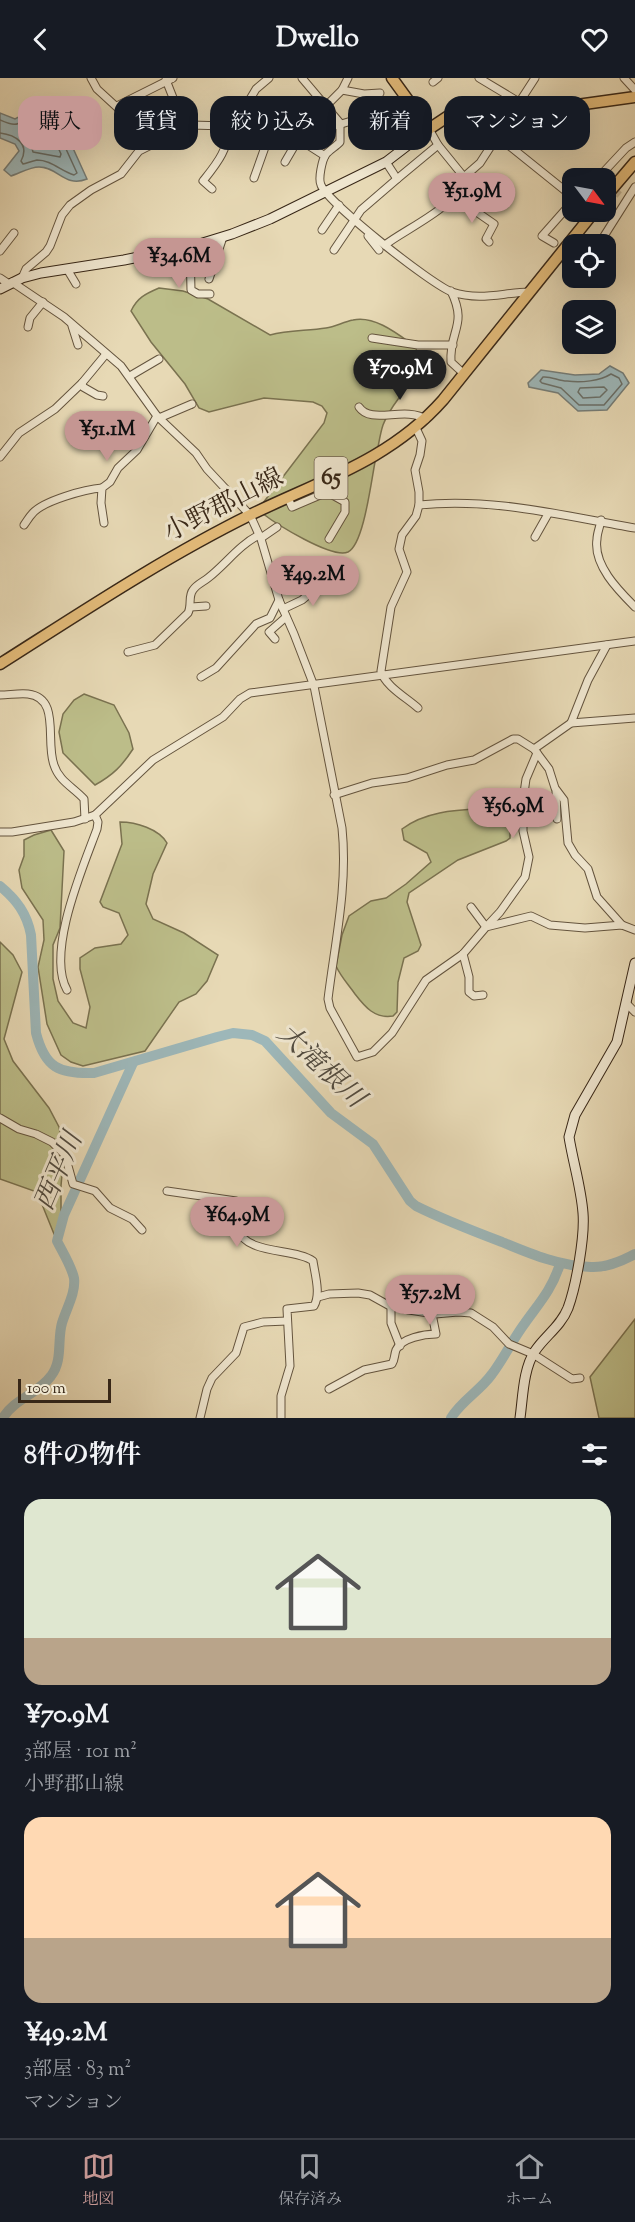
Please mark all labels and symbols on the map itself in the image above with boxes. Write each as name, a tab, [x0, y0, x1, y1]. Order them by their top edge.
north arrow	[562, 168, 616, 222]
pin: ¥51.9M	[423, 173, 521, 224]
pin: ¥34.6M	[130, 238, 228, 289]
pin: ¥70.9M	[351, 350, 449, 401]
pin: ¥51.1M	[58, 411, 156, 462]
road number: 65	[314, 457, 348, 499]
street label: 小野郡山線	[158, 460, 290, 552]
pin: ¥49.2M	[264, 556, 362, 607]
pin: ¥56.9M	[464, 788, 562, 839]
water label: 大滝根川	[267, 1016, 375, 1120]
water label: 西平川	[26, 1124, 95, 1217]
pin: ¥64.9M	[188, 1197, 286, 1248]
pin: ¥57.2M	[381, 1275, 479, 1326]
scale bar	[18, 1376, 111, 1404]

